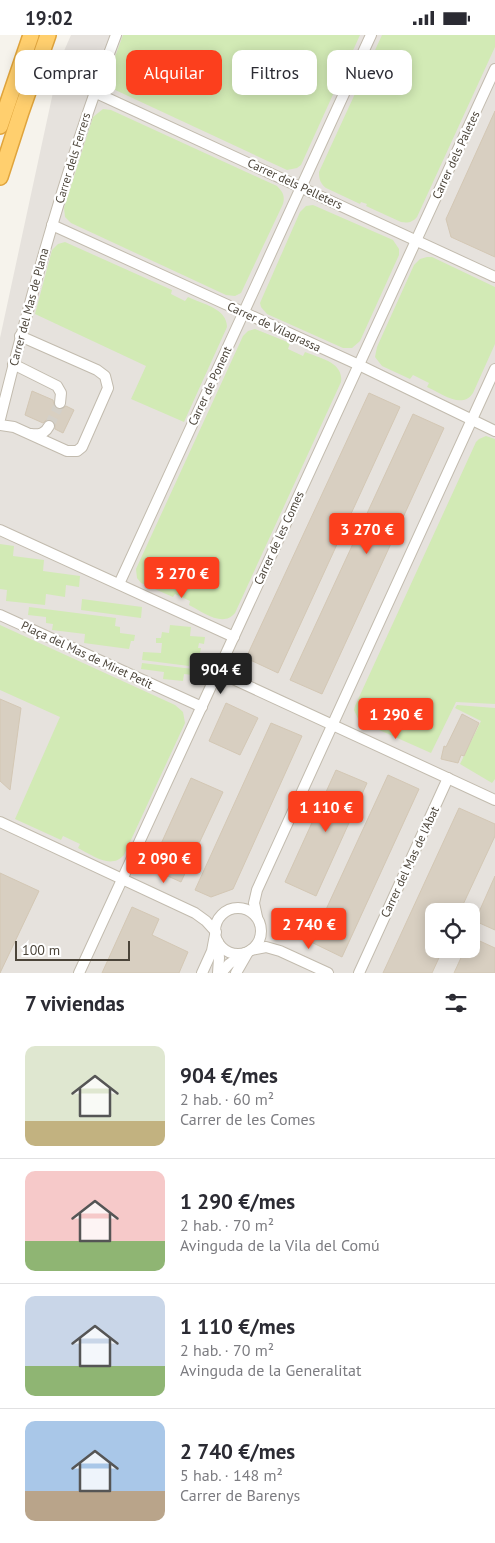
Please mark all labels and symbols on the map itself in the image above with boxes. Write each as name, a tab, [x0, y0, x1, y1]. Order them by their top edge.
street label: Carrer dels Paletes	[429, 108, 483, 201]
street label: Carrer dels Ferrers	[52, 111, 93, 205]
street label: Carrer dels Pelleters	[245, 155, 345, 212]
street label: Carrer del Mas de Plana	[6, 246, 52, 368]
street label: Carrer de Vilagrassa	[225, 298, 323, 355]
street label: Carrer de Ponent	[185, 344, 234, 428]
street label: Carrer de les Comes	[250, 489, 307, 587]
pin: 3 270 €	[321, 513, 413, 555]
pin: 3 270 €	[136, 557, 228, 599]
street label: Plaça del Mas de Miret Petit	[19, 617, 155, 692]
pin: 904 €	[186, 653, 256, 695]
pin: 1 290 €	[350, 697, 442, 740]
pin: 1 110 €	[280, 791, 372, 833]
street label: Carrer del Mas de l'Abat	[377, 804, 442, 920]
pin: 2 090 €	[118, 841, 210, 884]
pin: 2 740 €	[263, 907, 355, 950]
scale bar	[15, 938, 130, 961]

